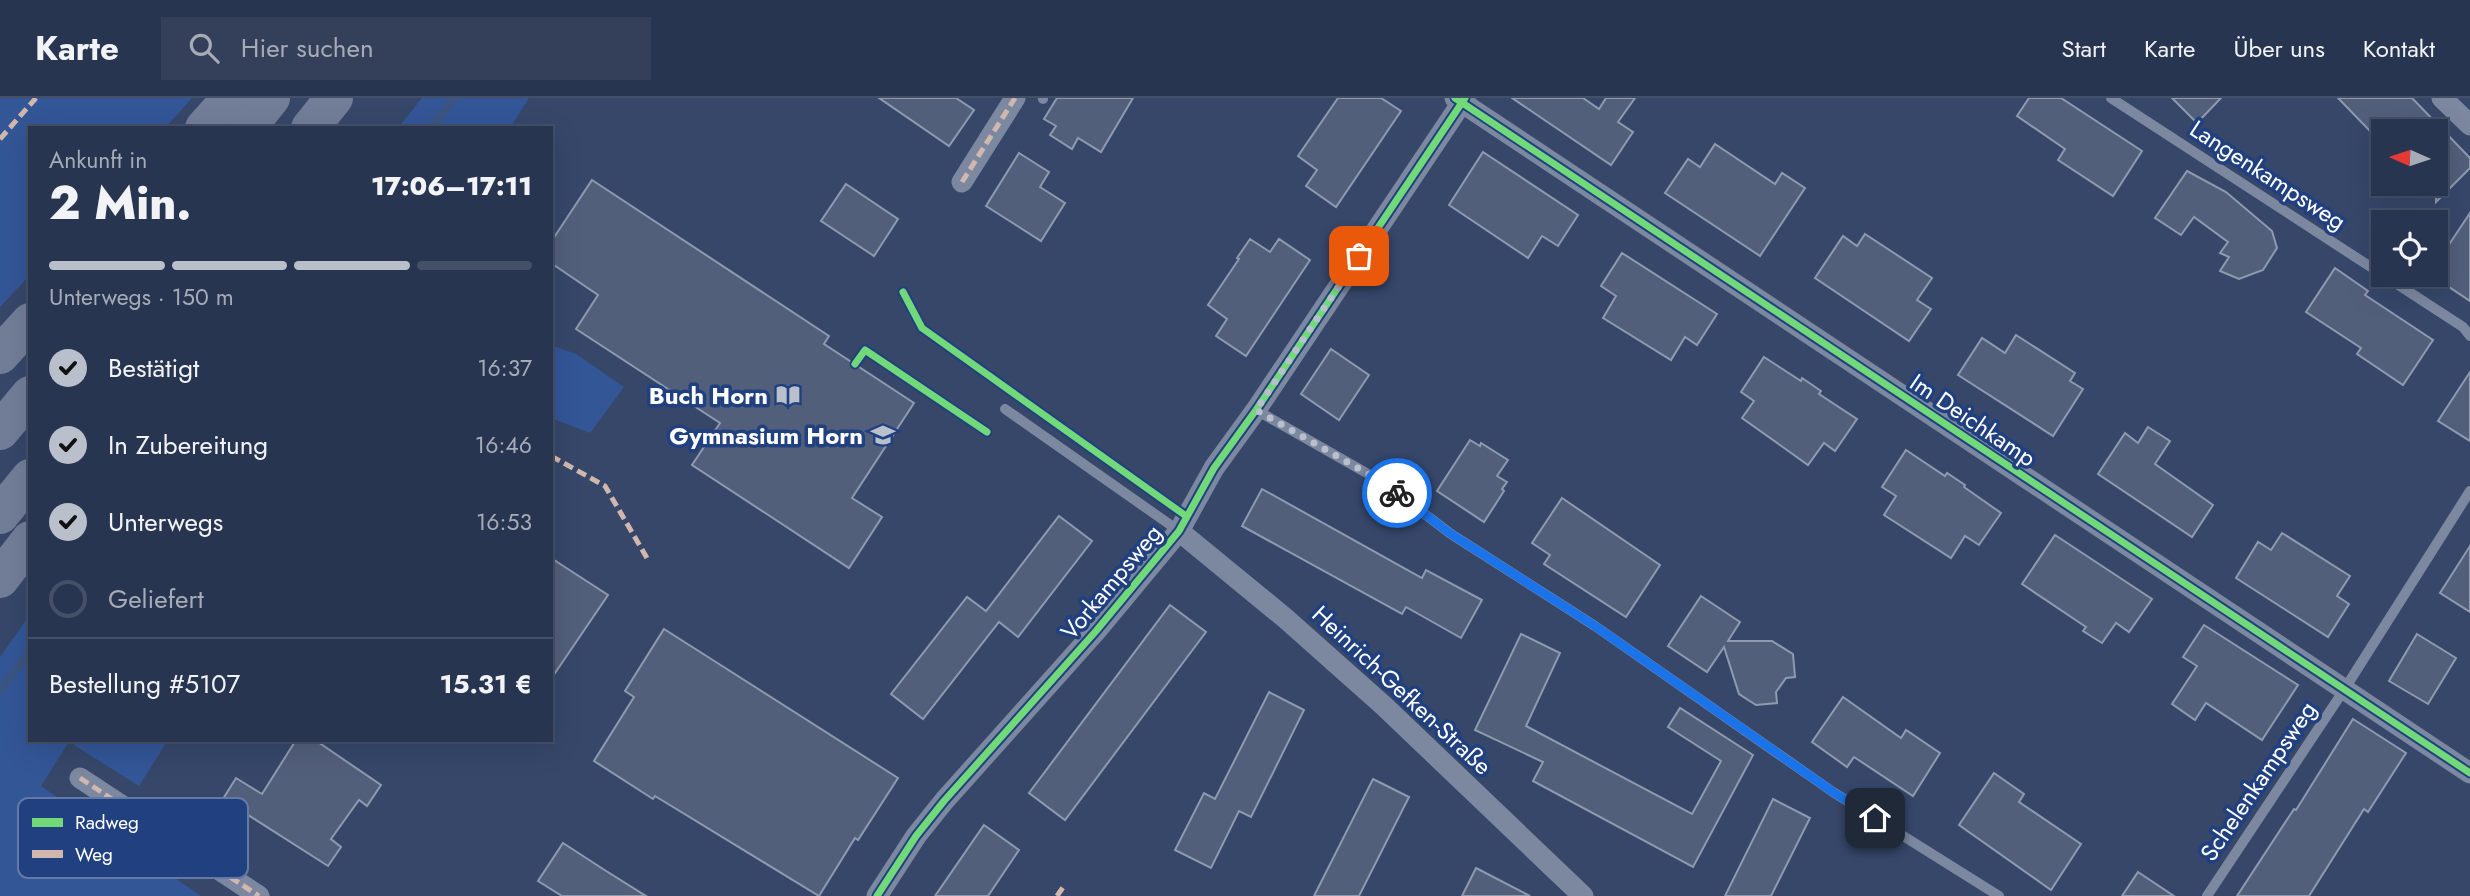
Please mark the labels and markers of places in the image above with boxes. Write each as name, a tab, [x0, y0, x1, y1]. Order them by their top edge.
pin	[1329, 226, 1389, 286]
place label: Buch Horn	[649, 378, 768, 413]
library icon: Buch Horn	[774, 381, 802, 409]
place label: Gymnasium Horn	[669, 418, 863, 453]
school or university icon: Gymnasium Horn	[869, 421, 897, 449]
pin	[1845, 788, 1905, 848]

